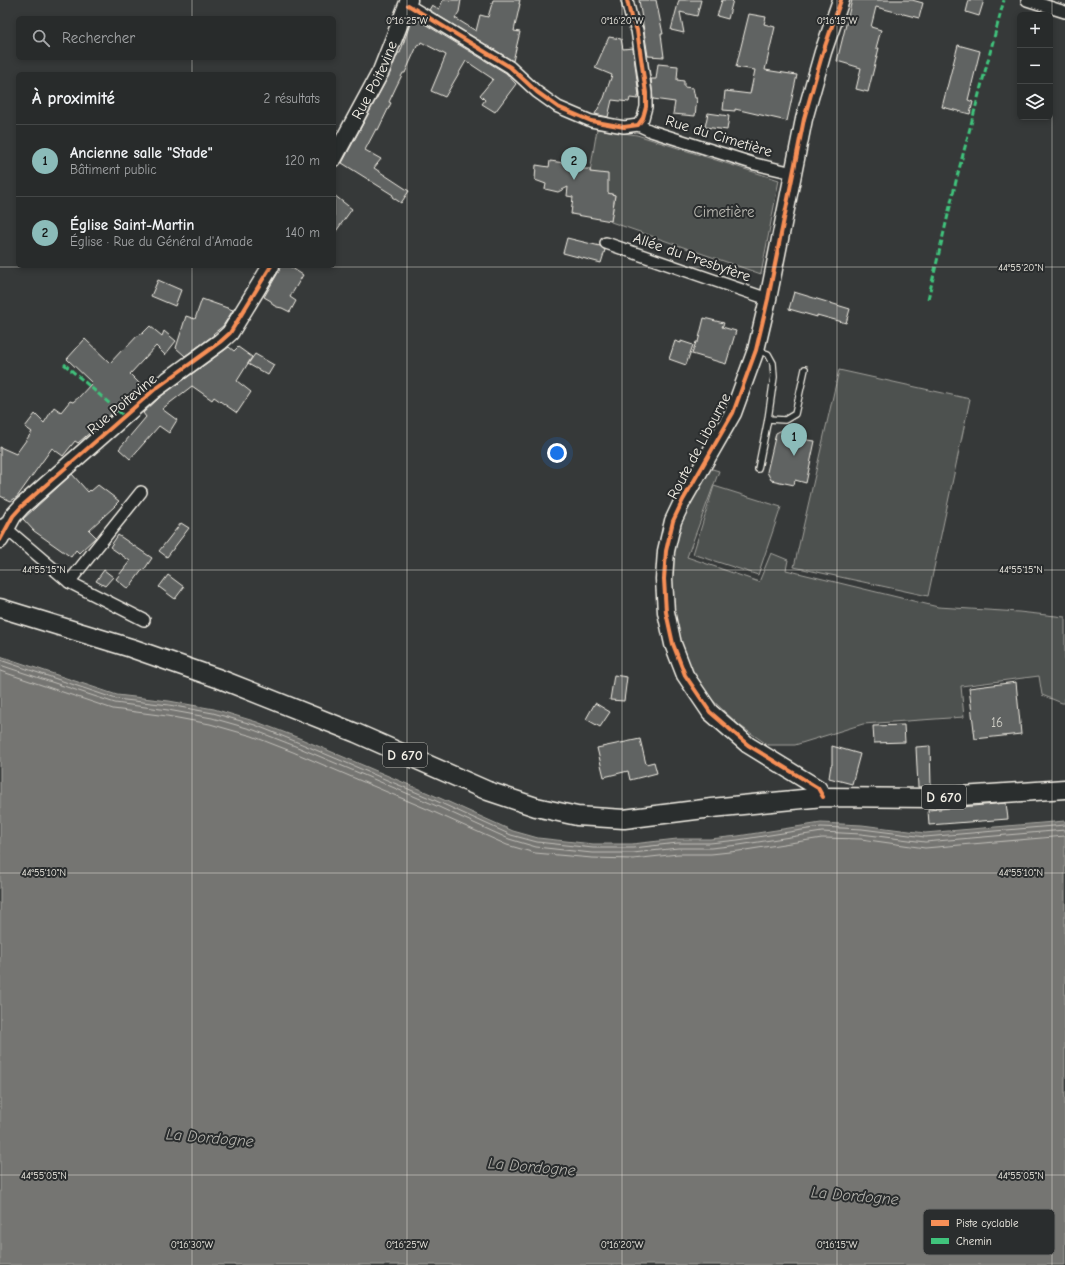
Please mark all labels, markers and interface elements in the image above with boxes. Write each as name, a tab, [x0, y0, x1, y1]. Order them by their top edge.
map controls	[1017, 12, 1053, 120]
button: +	[1017, 12, 1053, 48]
text: 0°16'25"W	[386, 15, 428, 27]
text: 0°16'20"W	[601, 15, 644, 27]
text: 0°16'15"W	[817, 15, 858, 27]
search box	[16, 16, 336, 60]
icon: search	[30, 27, 52, 49]
text: Rechercher	[62, 29, 135, 47]
street label: Rue Poitevine	[348, 38, 401, 122]
button: −	[1017, 48, 1053, 84]
button: layers	[1017, 84, 1053, 120]
text: À proximité	[32, 89, 115, 108]
text: 2 résultats	[264, 91, 320, 106]
street label: Rue du Cimetière	[663, 111, 775, 161]
text: Ancienne salle "Stade"	[70, 144, 213, 162]
pin: 2	[561, 147, 587, 180]
text: 1	[42, 153, 48, 168]
text: 120 m	[285, 153, 320, 168]
text: Bâtiment public	[70, 162, 157, 177]
park label: Cimetière	[694, 203, 755, 221]
text: Église Saint-Martin	[70, 216, 195, 234]
text: 2	[42, 225, 48, 240]
text: 140 m	[286, 225, 320, 240]
street label: Allée du Presbytère	[631, 228, 754, 286]
text: Église · Rue du Général d'Amade	[70, 234, 253, 249]
text: 44°55'20"N	[998, 262, 1044, 274]
street label: Rue Poitevine	[84, 369, 161, 438]
street label: Route de Libourne	[663, 389, 735, 502]
pin: 1	[781, 423, 807, 456]
your location	[547, 443, 567, 463]
text: 44°55'15"N	[22, 564, 66, 576]
text: 44°55'15"N	[999, 564, 1043, 576]
house number: 16	[991, 715, 1003, 730]
road number: D 670	[383, 743, 427, 767]
road number: D 670	[922, 785, 966, 809]
text: 44°55'10"N	[22, 867, 66, 879]
text: 44°55'10"N	[999, 867, 1043, 879]
water label: La Dordogne	[165, 1125, 255, 1151]
water label: La Dordogne	[487, 1154, 577, 1180]
text: 44°55'05"N	[21, 1170, 67, 1182]
text: 44°55'05"N	[998, 1170, 1044, 1182]
water label: La Dordogne	[810, 1183, 900, 1209]
legend	[923, 1209, 1055, 1255]
text: Piste cyclable	[956, 1217, 1019, 1230]
text: Chemin	[956, 1235, 992, 1248]
text: 0°16'30"W	[171, 1239, 214, 1251]
text: 0°16'25"W	[386, 1239, 428, 1251]
text: 0°16'20"W	[601, 1239, 644, 1251]
text: 0°16'15"W	[817, 1239, 858, 1251]

